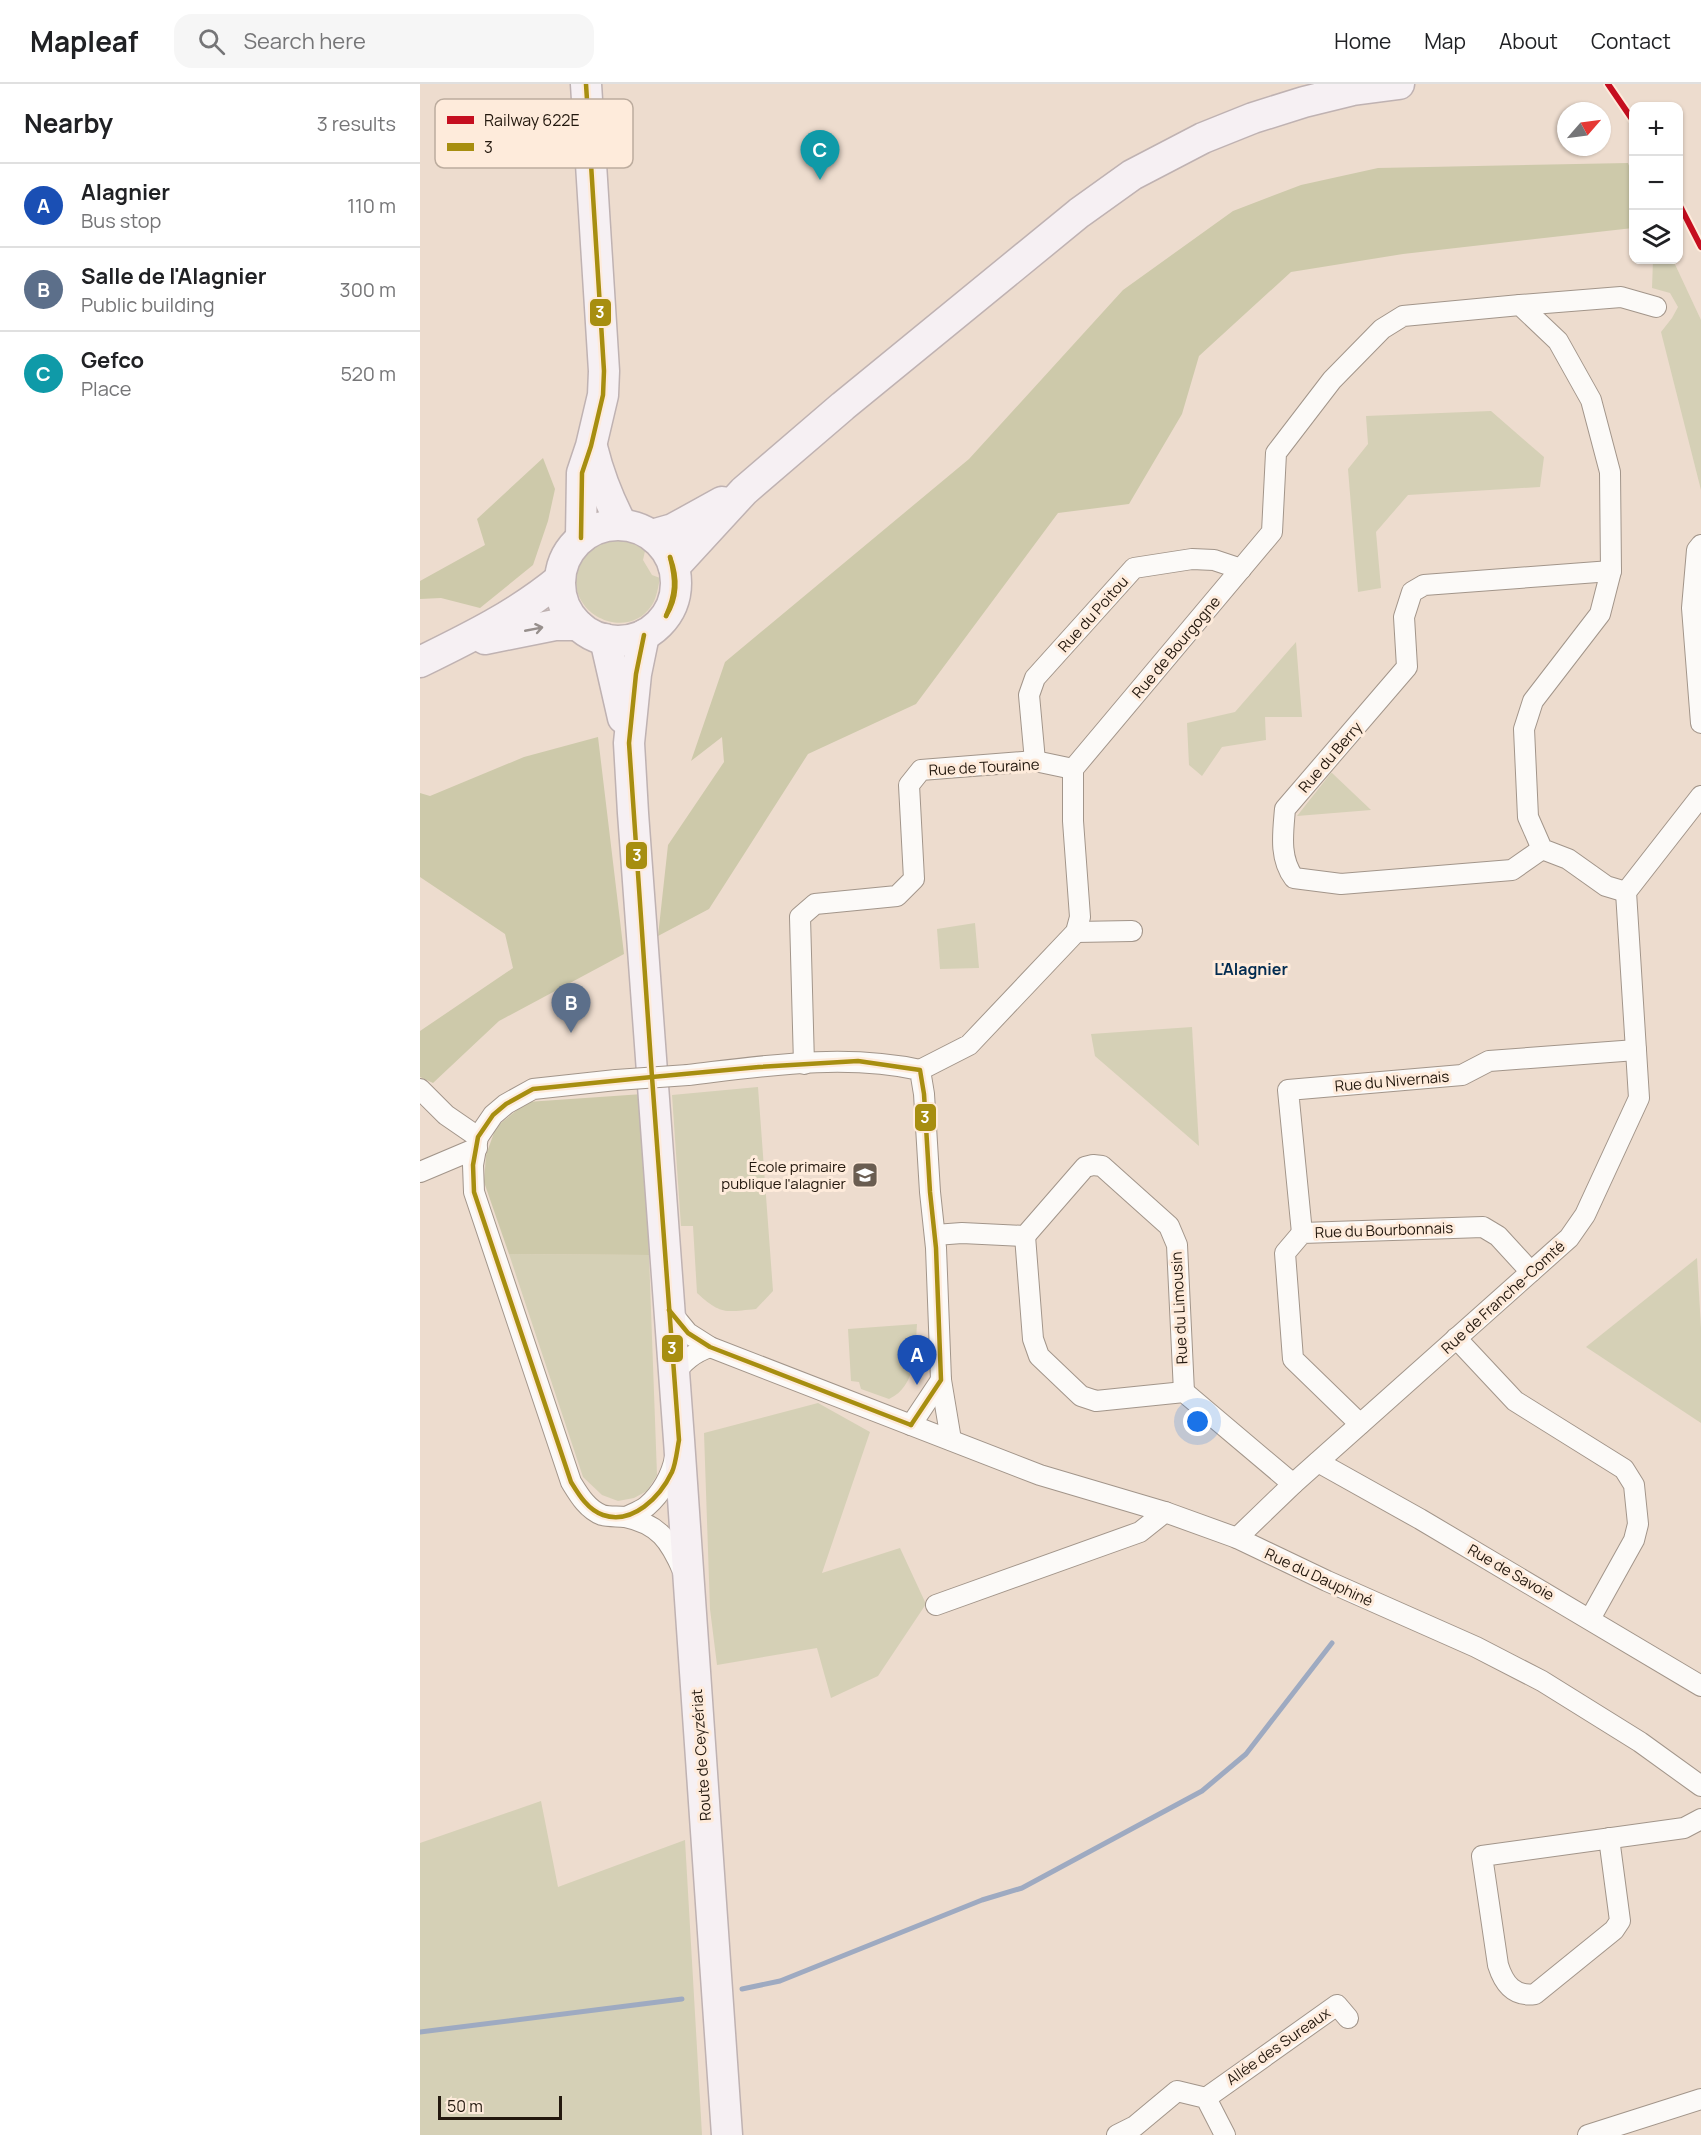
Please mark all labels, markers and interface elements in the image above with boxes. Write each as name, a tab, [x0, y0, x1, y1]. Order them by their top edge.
search box	[174, 14, 594, 68]
text: Mapleaf	[30, 22, 138, 60]
icon: search	[195, 25, 228, 58]
text: Search here	[243, 26, 366, 56]
text: Home	[1334, 27, 1391, 55]
text: Map	[1424, 27, 1466, 55]
text: About	[1499, 27, 1558, 55]
text: Contact	[1591, 27, 1671, 55]
legend	[435, 99, 633, 168]
north arrow	[1557, 102, 1611, 156]
map controls	[1629, 102, 1683, 264]
button: +	[1629, 102, 1683, 156]
text: Nearby	[24, 105, 113, 141]
text: Railway 622E	[484, 109, 580, 131]
text: 3 results	[317, 110, 396, 137]
pin: C	[800, 130, 840, 180]
text: 3	[484, 136, 493, 158]
button: −	[1629, 156, 1683, 210]
text: Alagnier	[81, 177, 170, 207]
text: A	[37, 192, 50, 219]
text: 110 m	[347, 192, 396, 219]
text: Bus stop	[81, 207, 161, 234]
button: layers	[1629, 210, 1683, 264]
text: Salle de l'Alagnier	[81, 261, 267, 291]
text: B	[37, 276, 50, 303]
text: 300 m	[340, 276, 396, 303]
text: Public building	[81, 291, 215, 318]
line badge: 3	[589, 298, 612, 327]
text: 3	[595, 301, 605, 323]
text: Gefco	[81, 345, 144, 375]
text: C	[36, 360, 51, 387]
text: 520 m	[340, 360, 396, 387]
text: Place	[81, 375, 131, 402]
street label: Rue du Poitou	[1053, 571, 1133, 657]
street label: Rue de Bourgogne	[1127, 591, 1225, 702]
one-way arrow	[524, 623, 543, 634]
street label: Rue du Berry	[1293, 717, 1367, 797]
street label: Rue de Touraine	[928, 754, 1040, 780]
line badge: 3	[625, 841, 648, 870]
text: 3	[632, 844, 642, 866]
district label: L'Alagnier	[1214, 958, 1288, 980]
pin: B	[552, 984, 590, 1033]
street label: Rue du Nivernais	[1334, 1066, 1450, 1096]
line badge: 3	[914, 1103, 937, 1132]
text: 3	[920, 1106, 930, 1128]
place label: École primaire publique l'alagnier	[721, 1156, 847, 1194]
school or university icon: École primaire publique l'alagnier	[850, 1160, 880, 1190]
street label: Rue du Bourbonnais	[1314, 1217, 1454, 1243]
street label: Rue de Franche-Comté	[1437, 1236, 1570, 1358]
street label: Rue du Limousin	[1166, 1251, 1192, 1365]
line badge: 3	[661, 1334, 684, 1363]
pin: A	[898, 1336, 936, 1385]
text: 3	[667, 1337, 677, 1359]
your location	[1183, 1407, 1212, 1436]
street label: Rue de Savoie	[1464, 1539, 1558, 1605]
street label: Rue du Dauphiné	[1261, 1543, 1377, 1611]
street label: Route de Ceyzériat	[686, 1688, 716, 1822]
street label: Allée des Sureaux	[1222, 2002, 1334, 2090]
scale bar	[438, 2093, 562, 2120]
text: 50 m	[447, 2095, 483, 2117]

